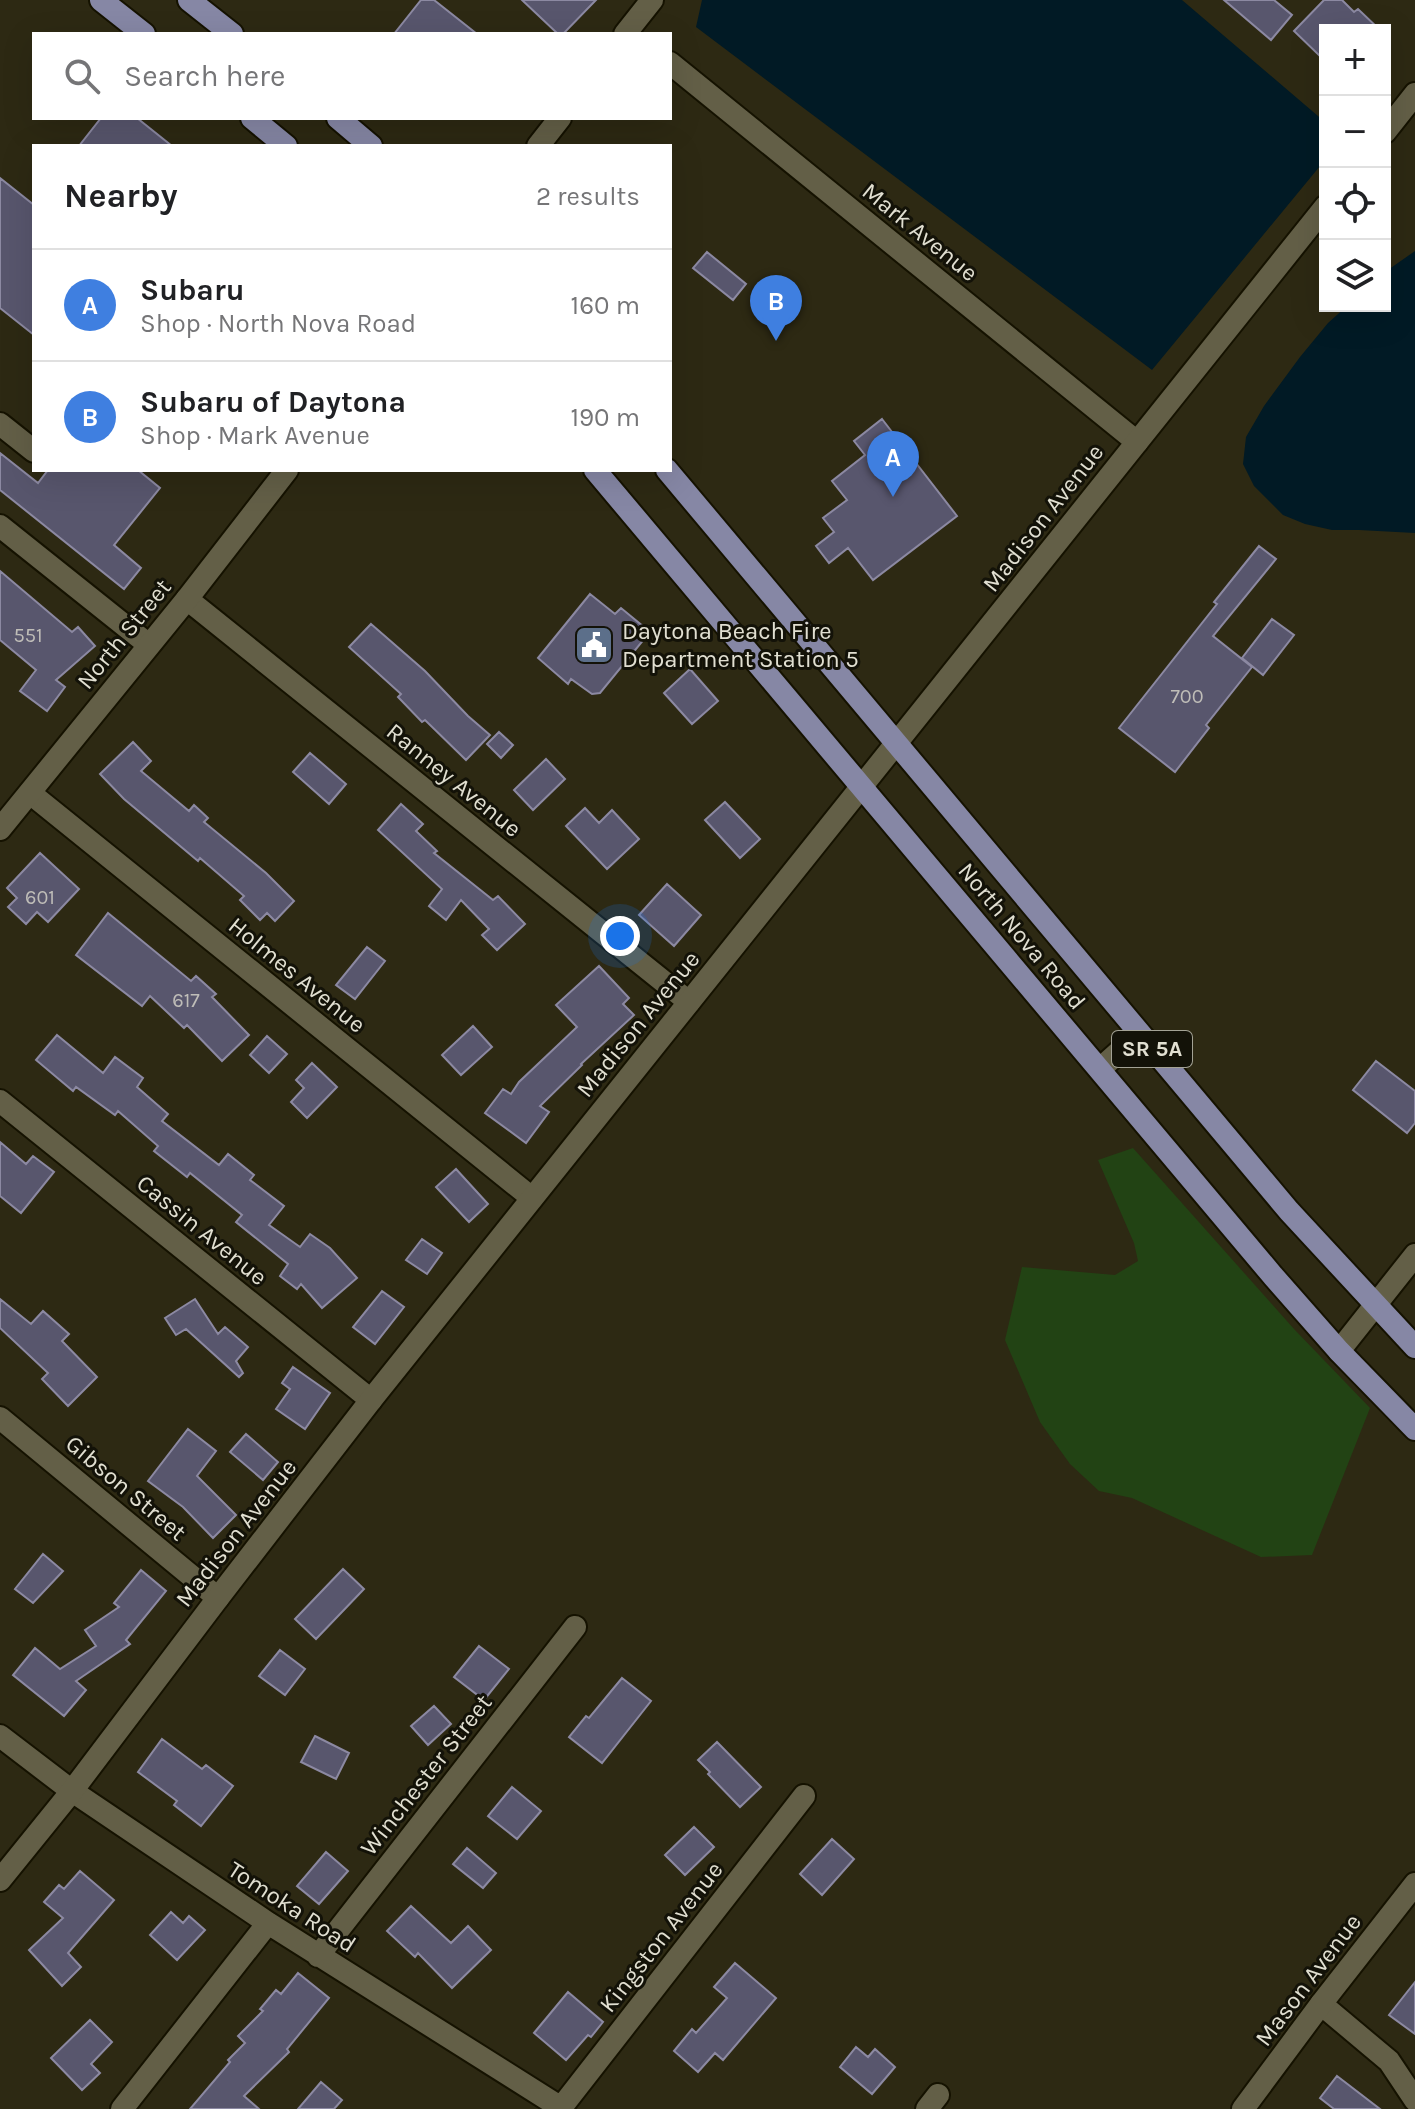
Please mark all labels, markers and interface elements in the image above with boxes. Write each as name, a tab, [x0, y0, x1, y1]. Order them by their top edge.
map controls	[1319, 24, 1391, 312]
button: +	[1319, 24, 1391, 96]
search box	[32, 32, 672, 120]
icon: search	[60, 54, 104, 98]
text: Search here	[124, 58, 285, 94]
button: −	[1319, 96, 1391, 168]
button: locate	[1319, 168, 1391, 240]
text: Nearby	[64, 176, 178, 216]
street label: Mark Avenue	[857, 177, 983, 287]
text: 2 results	[536, 181, 640, 212]
button: layers	[1319, 240, 1391, 312]
text: Subaru	[140, 272, 245, 308]
pin: B	[750, 275, 802, 341]
text: A	[82, 290, 98, 321]
text: 160 m	[571, 290, 640, 321]
text: Shop · North Nova Road	[140, 308, 416, 339]
text: Subaru of Daytona	[140, 384, 406, 420]
text: B	[82, 402, 98, 433]
text: 190 m	[570, 402, 640, 433]
text: Shop · Mark Avenue	[140, 420, 370, 451]
pin: A	[867, 431, 919, 497]
street label: Madison Avenue	[977, 439, 1109, 597]
street label: North Street	[71, 573, 177, 695]
place label: Daytona Beach Fire Department Station 5	[622, 617, 859, 673]
house number: 551	[13, 624, 43, 647]
public building icon: Daytona Beach Fire Department Station 5	[573, 624, 615, 666]
house number: 700	[1170, 685, 1204, 708]
street label: Ranney Avenue	[381, 717, 527, 843]
street label: North Nova Road	[952, 857, 1092, 1015]
house number: 601	[25, 886, 55, 909]
street label: Holmes Avenue	[223, 911, 371, 1039]
your location	[600, 916, 640, 956]
street label: Madison Avenue	[571, 945, 705, 1103]
house number: 617	[172, 989, 200, 1012]
road number: SR 5A	[1112, 1031, 1192, 1067]
street label: Cassin Avenue	[131, 1169, 273, 1291]
street label: Gibson Street	[60, 1430, 192, 1546]
street label: Madison Avenue	[170, 1454, 302, 1612]
street label: Winchester Street	[354, 1689, 498, 1861]
street label: Tomoka Road	[223, 1855, 361, 1959]
street label: Kingston Avenue	[593, 1856, 729, 2018]
street label: Mason Avenue	[1249, 1908, 1367, 2052]

